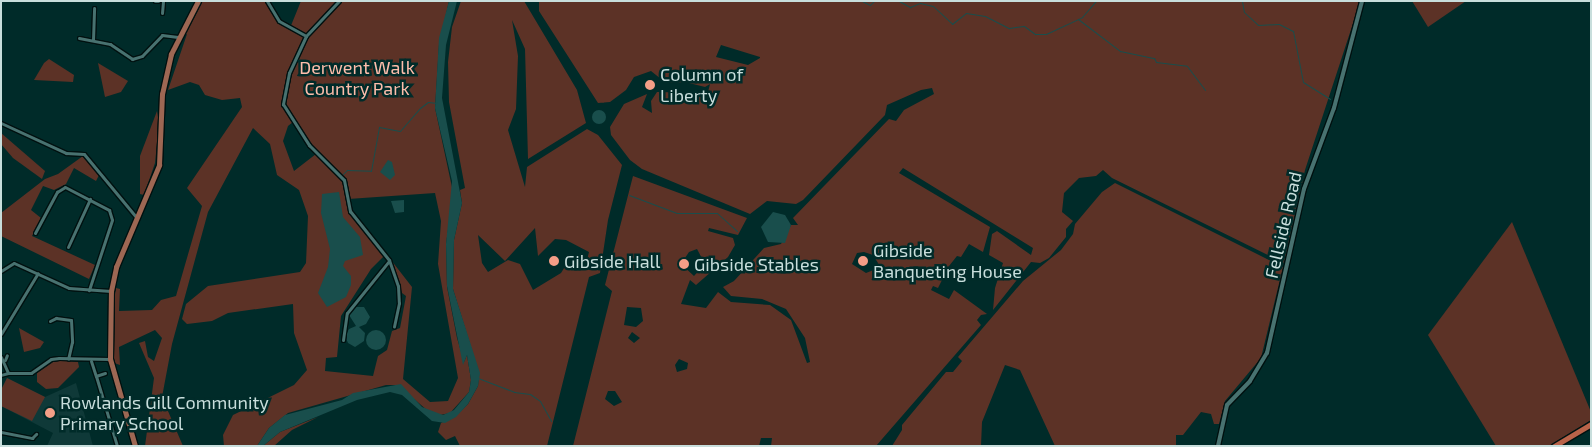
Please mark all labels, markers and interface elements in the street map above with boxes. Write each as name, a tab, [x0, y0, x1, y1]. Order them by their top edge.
park label: Derwent Walk Country Park	[299, 57, 415, 100]
place label: Column of Liberty	[660, 64, 743, 106]
marker: Column of Liberty	[644, 79, 656, 91]
street label: Fellside Road	[1260, 170, 1306, 280]
place label: Gibside Banqueting House	[873, 240, 1022, 282]
place label: Gibside Hall	[564, 250, 660, 272]
place label: Gibside Stables	[694, 253, 819, 275]
marker: Gibside Hall	[548, 255, 560, 267]
marker: Gibside Banqueting House	[857, 255, 869, 267]
marker: Gibside Stables	[678, 258, 690, 270]
place label: Rowlands Gill Community Primary School	[60, 392, 269, 434]
marker: Rowlands Gill Community Primary School	[44, 407, 56, 419]

